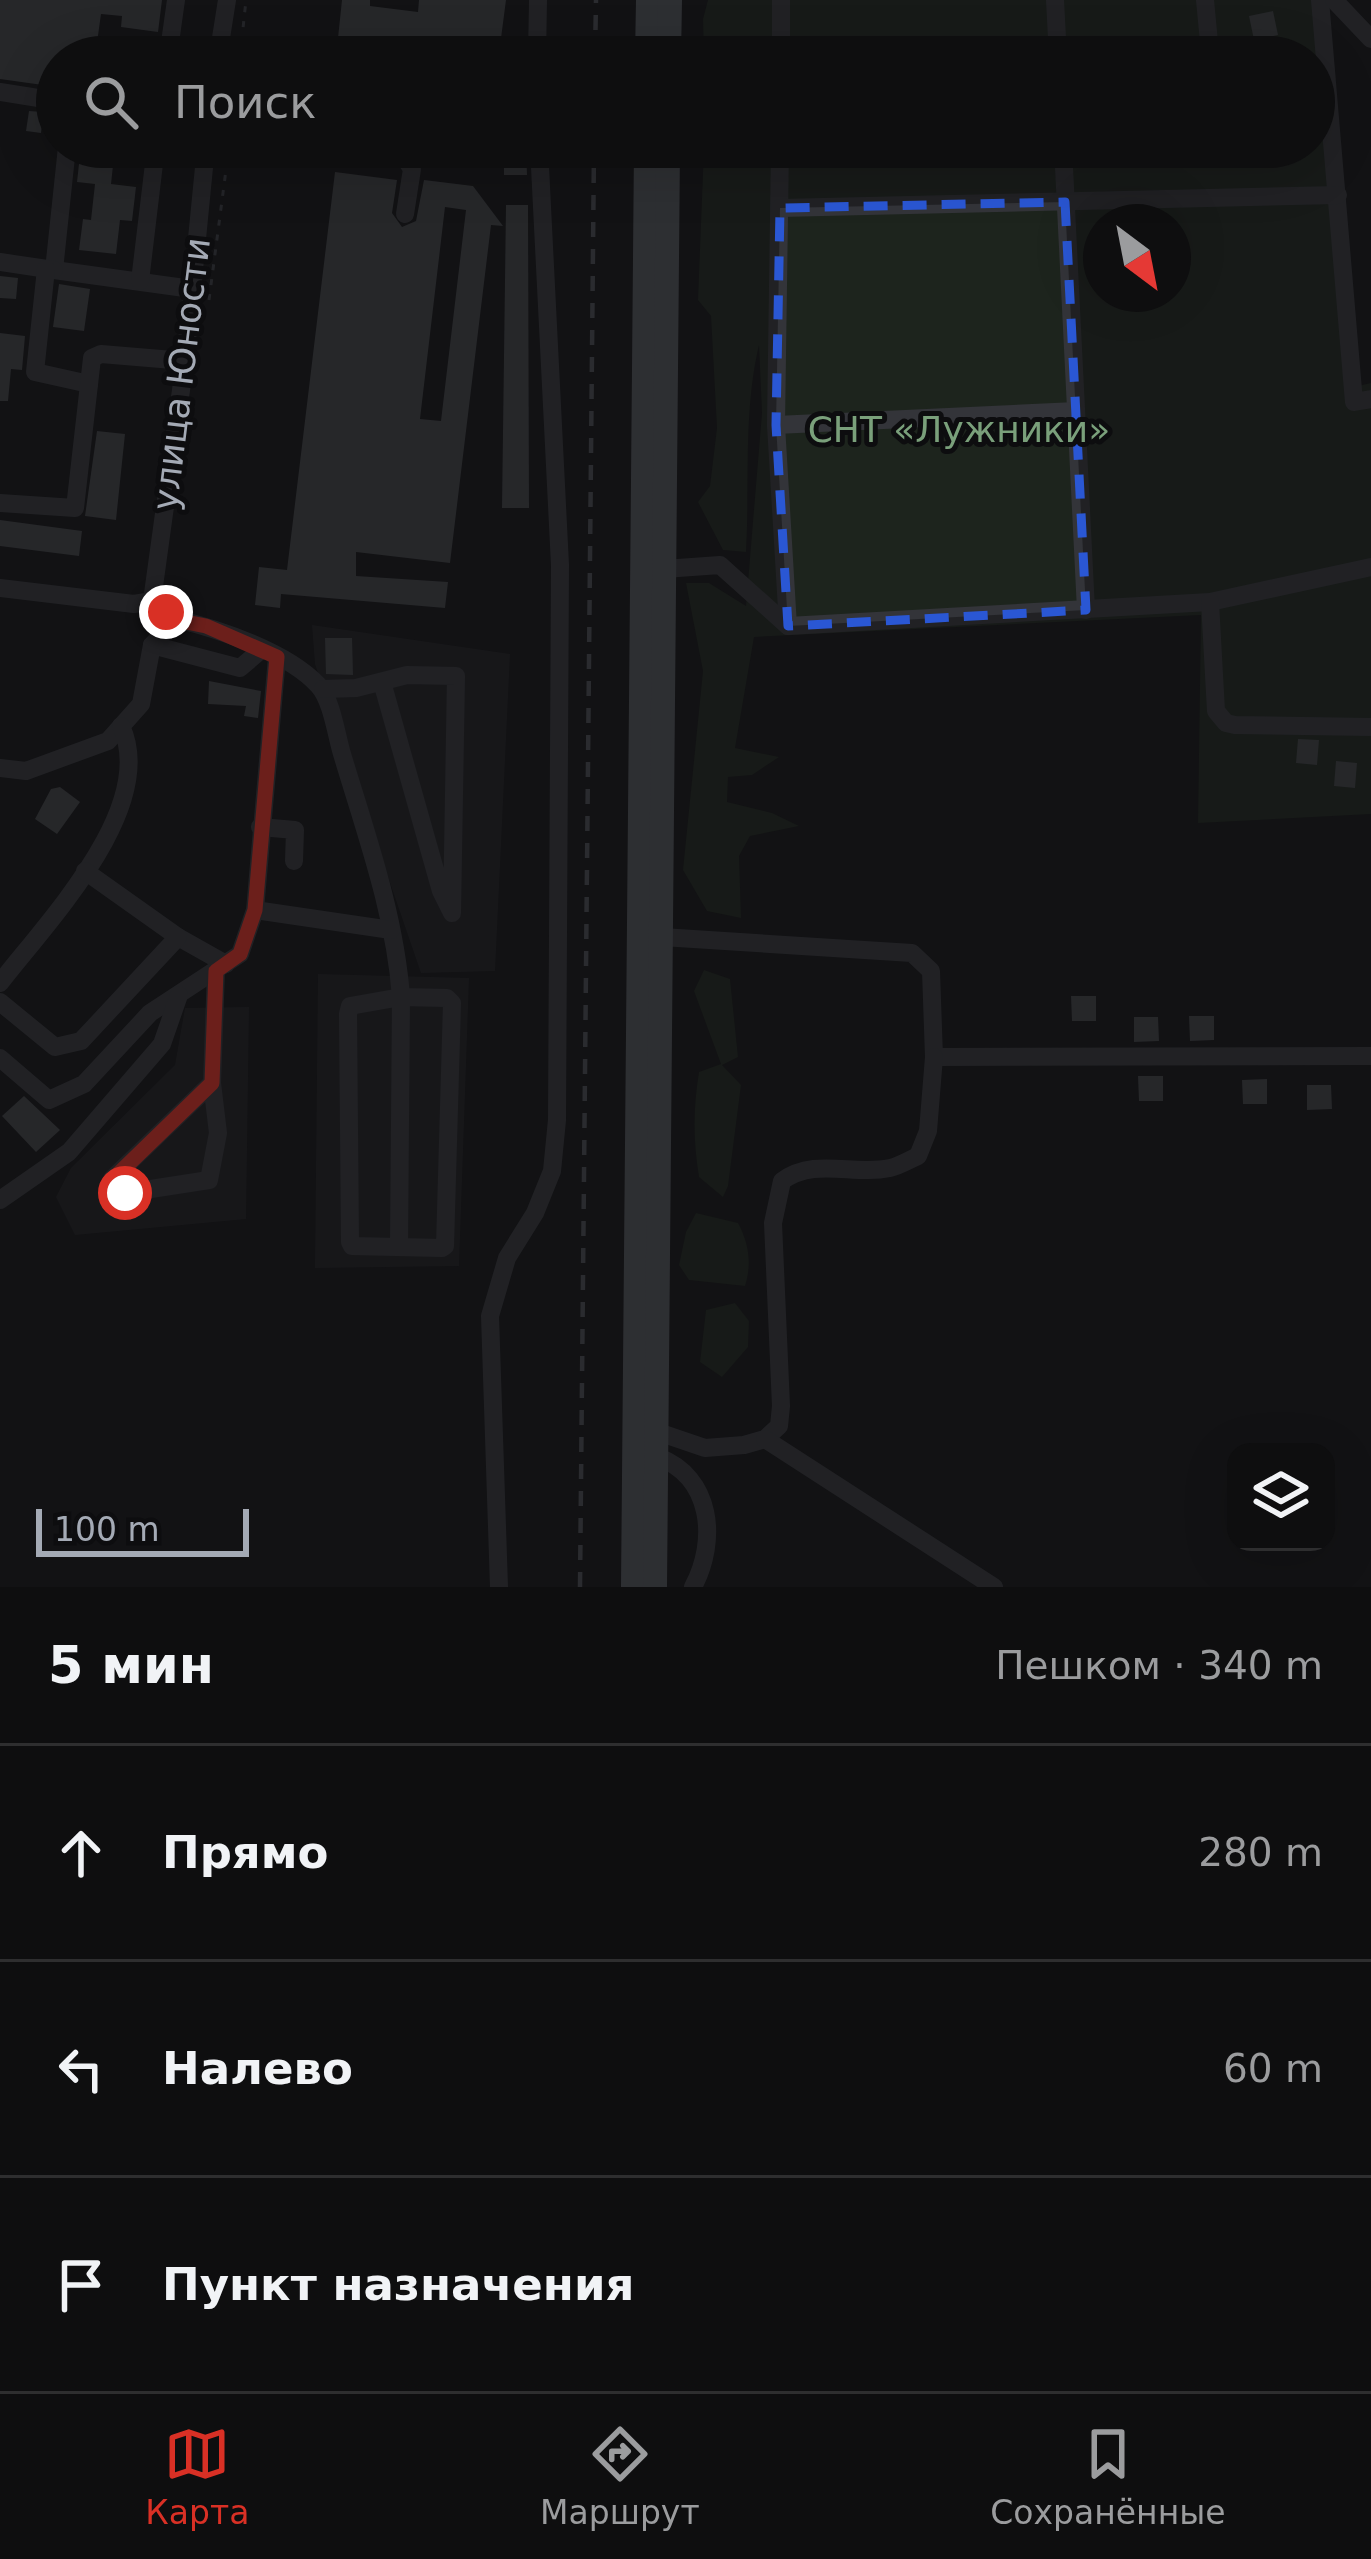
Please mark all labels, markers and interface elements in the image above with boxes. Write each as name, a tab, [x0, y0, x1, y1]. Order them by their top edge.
search box	[36, 36, 1335, 168]
icon: search	[78, 69, 144, 135]
text: Поиск	[174, 76, 317, 129]
north arrow	[1083, 204, 1191, 312]
street label: улица Юности	[144, 235, 218, 513]
park label: СНТ «Лужники»	[808, 409, 1110, 450]
route end	[139, 585, 193, 639]
route start	[98, 1166, 152, 1220]
map controls	[1227, 1443, 1335, 1551]
button: layers	[1227, 1443, 1335, 1551]
scale bar	[36, 1503, 249, 1556]
text: 100 m	[54, 1510, 160, 1549]
text: 5 мин	[48, 1636, 214, 1695]
text: Пешком · 340 m	[995, 1643, 1323, 1688]
icon: ahead	[48, 1820, 114, 1886]
text: Прямо	[162, 1826, 328, 1879]
text: 280 m	[1198, 1830, 1323, 1875]
icon: left	[48, 2036, 114, 2102]
text: Налево	[162, 2042, 353, 2095]
text: 60 m	[1223, 2046, 1323, 2091]
icon: arrive	[48, 2252, 114, 2318]
text: Пункт назначения	[162, 2258, 634, 2311]
tab: Карта	[145, 2421, 249, 2532]
tab: Маршрут	[540, 2421, 700, 2532]
tab: Сохранённые	[990, 2421, 1226, 2532]

